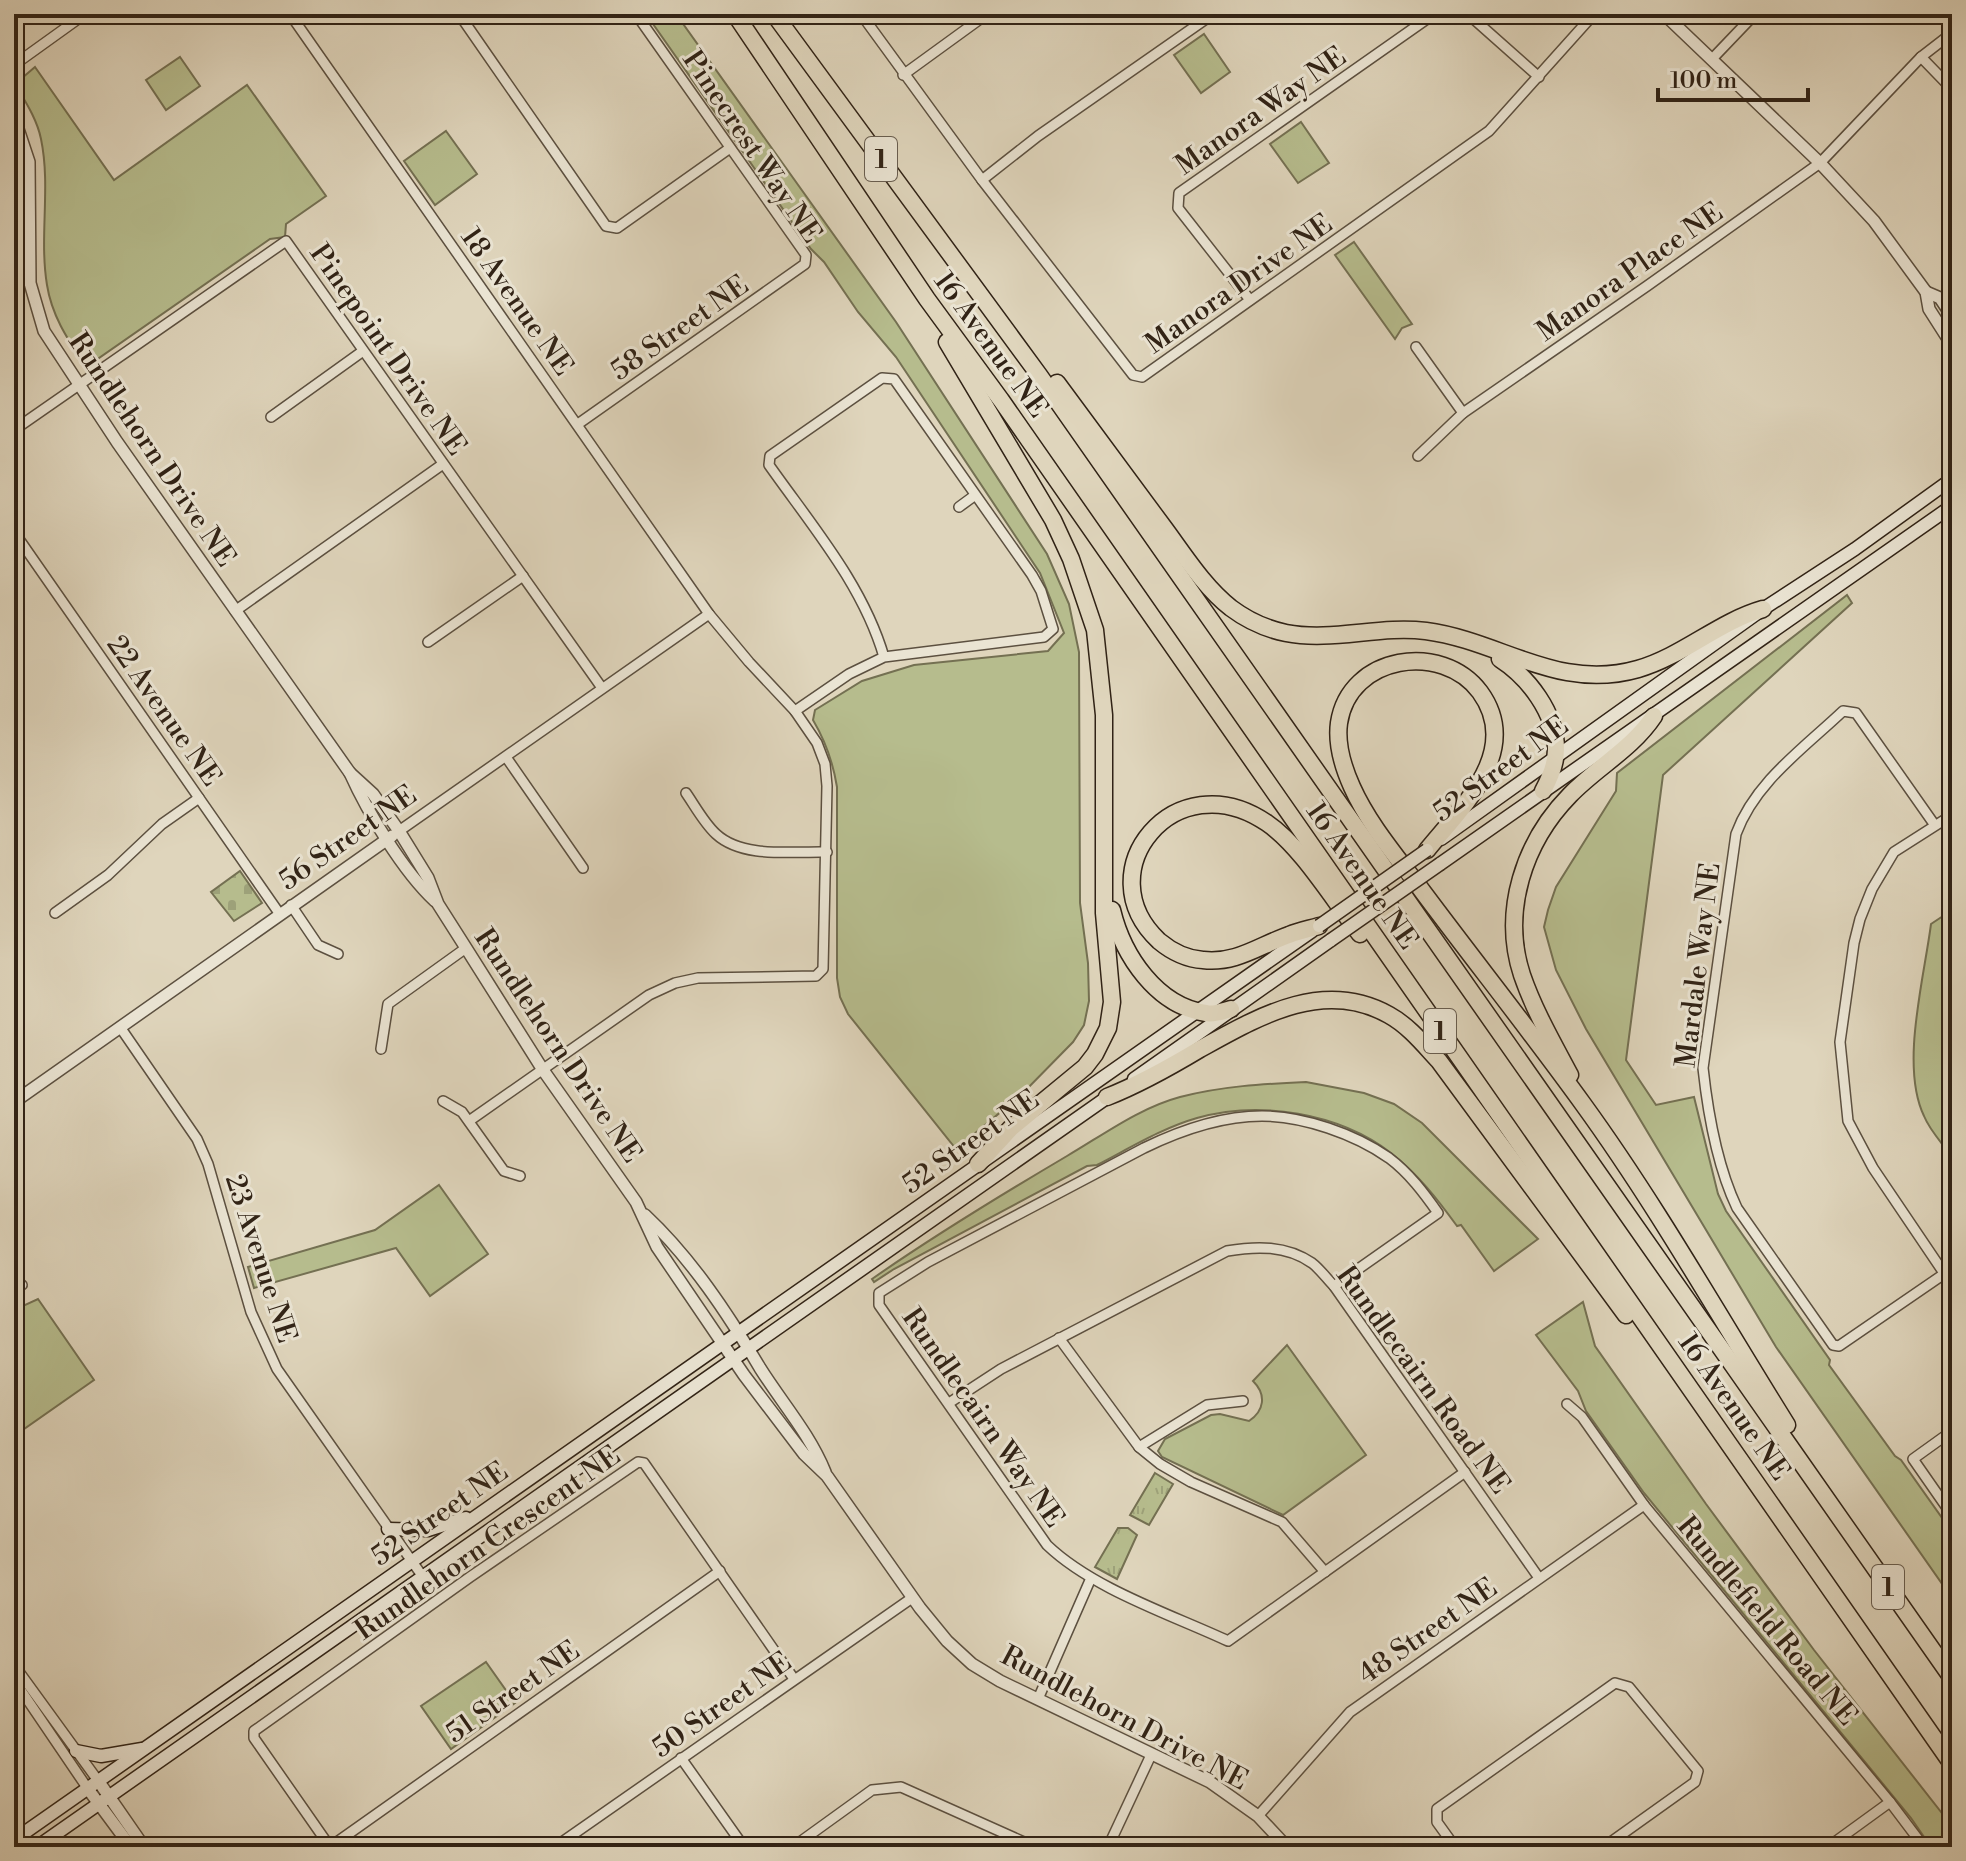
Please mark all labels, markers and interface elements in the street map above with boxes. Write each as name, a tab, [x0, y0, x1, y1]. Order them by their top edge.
street label: Manora Way NE	[1169, 39, 1353, 183]
street label: Pinecrest Way NE	[674, 44, 829, 250]
scale bar	[1658, 52, 1808, 102]
text: 100 m	[1670, 66, 1737, 96]
road number: 1	[865, 137, 897, 181]
street label: Manora Place NE	[1530, 195, 1730, 349]
street label: Manora Drive NE	[1139, 207, 1339, 362]
street label: 18 Avenue NE	[453, 221, 581, 383]
street label: Pinepoint Drive NE	[302, 237, 474, 462]
street label: 16 Avenue NE	[926, 265, 1056, 425]
street label: 58 Street NE	[604, 268, 756, 389]
street label: Rundlehorn Drive NE	[60, 326, 243, 574]
street label: 22 Avenue NE	[99, 629, 229, 793]
street label: 52 Street NE	[1426, 708, 1576, 830]
street label: 56 Street NE	[272, 778, 424, 898]
street label: 16 Avenue NE	[1298, 795, 1425, 956]
street label: Mardale Way NE	[1669, 861, 1728, 1070]
street label: Rundlehorn Drive NE	[466, 922, 649, 1170]
road number: 1	[1424, 1009, 1456, 1053]
street label: 52 Street NE	[896, 1082, 1046, 1202]
street label: 23 Avenue NE	[217, 1170, 304, 1347]
street label: Rundlecairn Road NE	[1328, 1259, 1517, 1501]
street label: Rundlecairn Way NE	[894, 1301, 1072, 1534]
street label: 16 Avenue NE	[1670, 1326, 1797, 1487]
street label: Rundlehorn Crescent NE	[348, 1438, 627, 1648]
street label: 52 Street NE	[365, 1454, 515, 1574]
street label: Rundlefield Road NE	[1669, 1509, 1865, 1733]
road number: 1	[1872, 1565, 1904, 1609]
street label: 48 Street NE	[1352, 1571, 1504, 1692]
street label: 51 Street NE	[439, 1633, 586, 1751]
street label: Rundlehorn Drive NE	[995, 1638, 1254, 1798]
street label: 50 Street NE	[646, 1645, 798, 1766]

